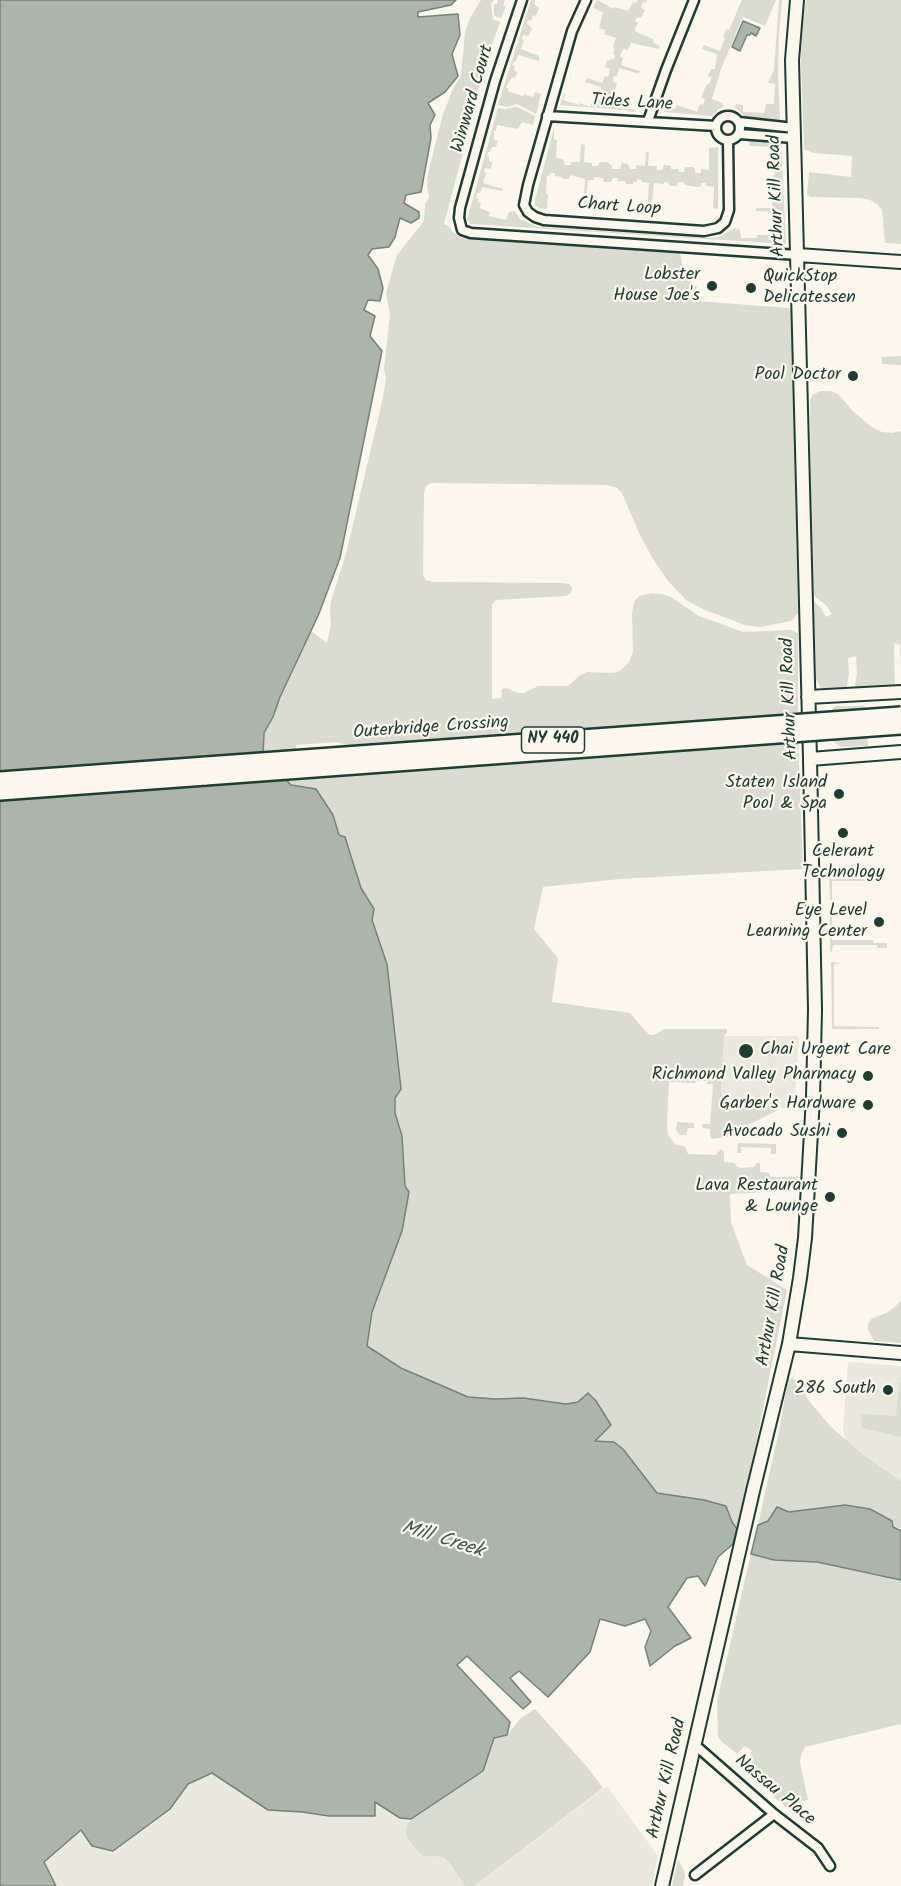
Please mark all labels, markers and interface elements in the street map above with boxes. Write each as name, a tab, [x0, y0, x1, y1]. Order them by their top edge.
street label: Winward Court	[448, 43, 500, 155]
street label: Tides Lane	[591, 91, 673, 117]
street label: Arthur Kill Road	[765, 134, 791, 258]
street label: Chart Loop	[576, 194, 662, 222]
place label: Lobster House Joe's	[613, 265, 700, 308]
place label: QuickStop Delicatessen	[763, 267, 856, 310]
marker: Lobster House Joe's	[705, 279, 719, 293]
marker: QuickStop Delicatessen	[744, 281, 758, 295]
place label: Pool Doctor	[754, 365, 841, 387]
marker: Pool Doctor	[846, 369, 860, 383]
street label: Arthur Kill Road	[778, 637, 804, 761]
street label: Outerbridge Crossing	[352, 713, 510, 745]
road number: NY 440	[522, 727, 584, 753]
place label: Staten Island Pool & Spa	[725, 773, 827, 816]
marker: Staten Island Pool & Spa	[832, 787, 846, 801]
marker: Celerant Technology	[836, 826, 850, 840]
place label: Celerant Technology	[802, 842, 884, 884]
place label: Eye Level Learning Center	[746, 901, 867, 944]
marker: Eye Level Learning Center	[872, 915, 886, 929]
place label: Chai Urgent Care	[760, 1040, 891, 1062]
marker: Chai Urgent Care	[737, 1042, 755, 1060]
place label: Richmond Valley Pharmacy	[652, 1065, 856, 1087]
marker: Richmond Valley Pharmacy	[861, 1069, 875, 1083]
place label: Garber's Hardware	[720, 1094, 856, 1116]
marker: Garber's Hardware	[861, 1098, 875, 1112]
place label: Avocado Sushi	[723, 1122, 830, 1144]
marker: Avocado Sushi	[835, 1126, 849, 1140]
place label: Lava Restaurant & Lounge	[695, 1176, 818, 1218]
marker: Lava Restaurant & Lounge	[823, 1190, 837, 1204]
street label: Arthur Kill Road	[754, 1244, 796, 1368]
place label: 286 South	[794, 1379, 876, 1401]
marker: 286 South	[881, 1383, 895, 1397]
water label: Mill Creek	[398, 1517, 486, 1565]
street label: Arthur Kill Road	[644, 1717, 692, 1841]
street label: Nassau Place	[729, 1751, 819, 1831]

